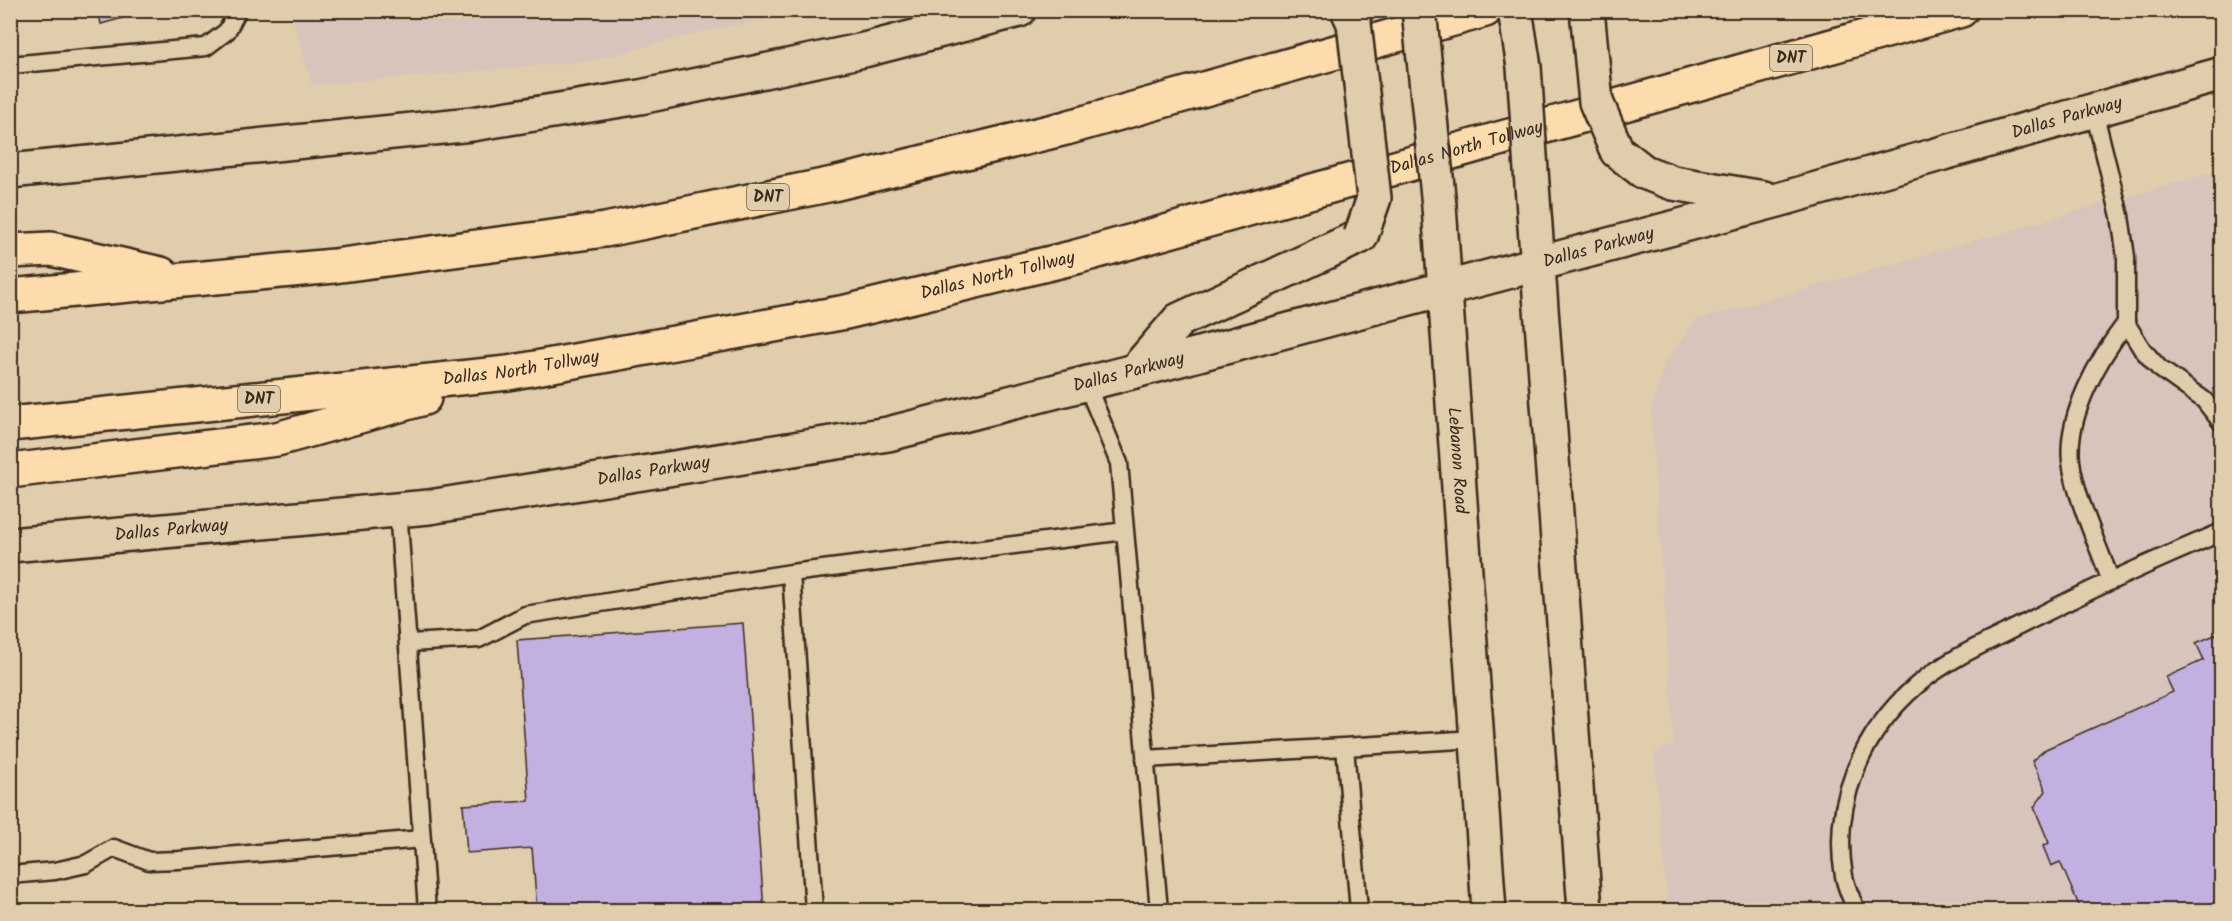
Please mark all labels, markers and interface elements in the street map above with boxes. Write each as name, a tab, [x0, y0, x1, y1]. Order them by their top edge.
road number: DNT	[1770, 45, 1812, 71]
street label: Dallas Parkway	[2008, 88, 2126, 148]
street label: Dallas North Tollway	[1386, 113, 1547, 183]
road number: DNT	[747, 184, 789, 210]
street label: Dallas Parkway	[1540, 219, 1658, 276]
street label: Dallas North Tollway	[917, 243, 1078, 308]
street label: Dallas North Tollway	[441, 342, 602, 394]
street label: Dallas Parkway	[1070, 344, 1188, 401]
road number: DNT	[238, 386, 280, 412]
street label: Lebanon Road	[1439, 406, 1475, 516]
street label: Dallas Parkway	[595, 448, 713, 495]
street label: Dallas Parkway	[113, 511, 230, 550]

